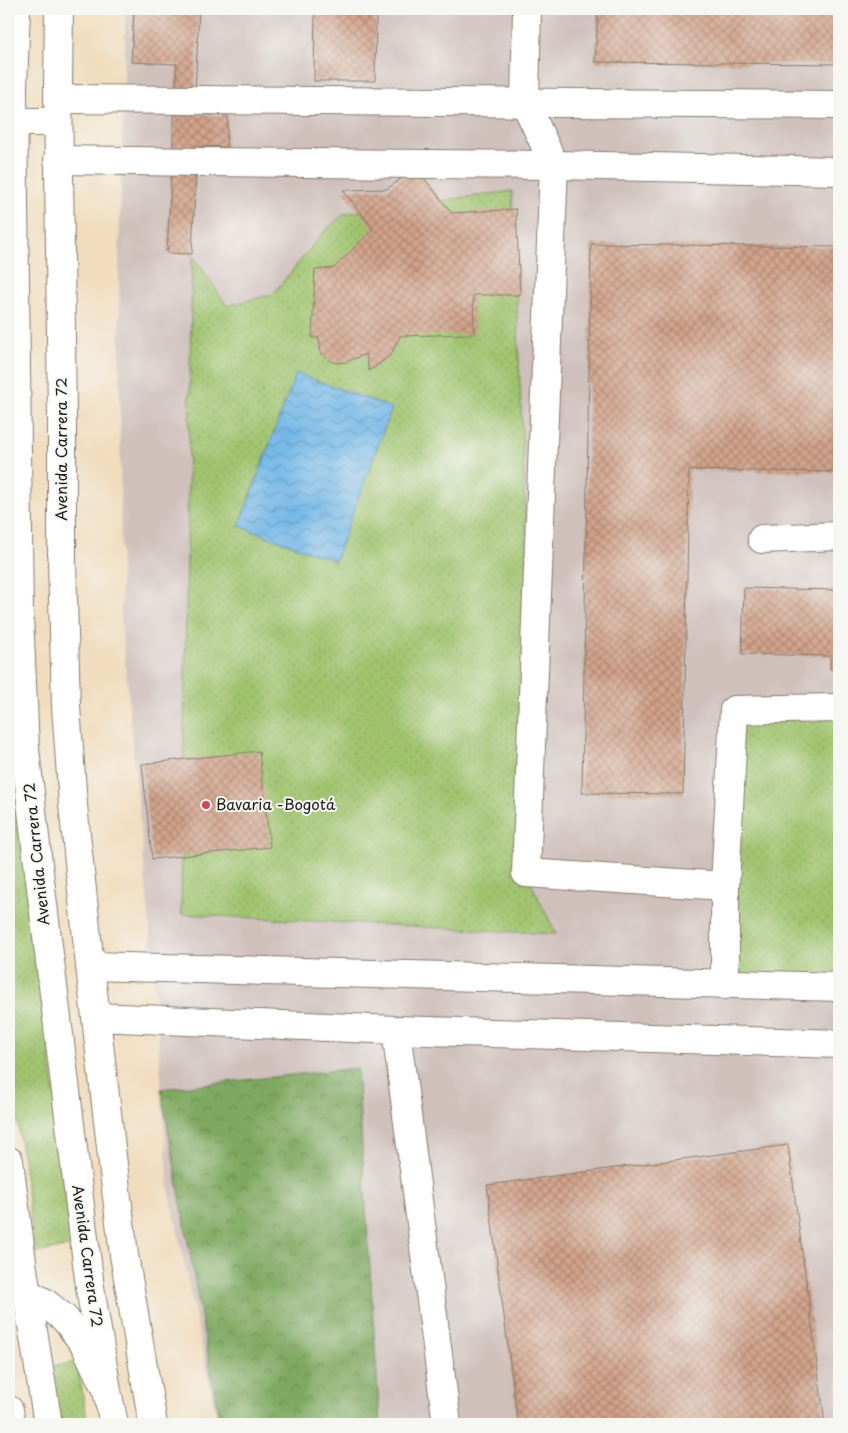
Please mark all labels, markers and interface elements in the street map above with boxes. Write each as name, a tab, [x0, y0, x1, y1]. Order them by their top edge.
street label: Avenida Carrera 72	[49, 377, 72, 521]
street label: Avenida Carrera 72	[17, 782, 54, 927]
place label: Bavaria -Bogotá	[216, 792, 336, 815]
marker: Bavaria -Bogotá	[200, 799, 212, 811]
street label: Avenida Carrera 72	[67, 1183, 110, 1328]

